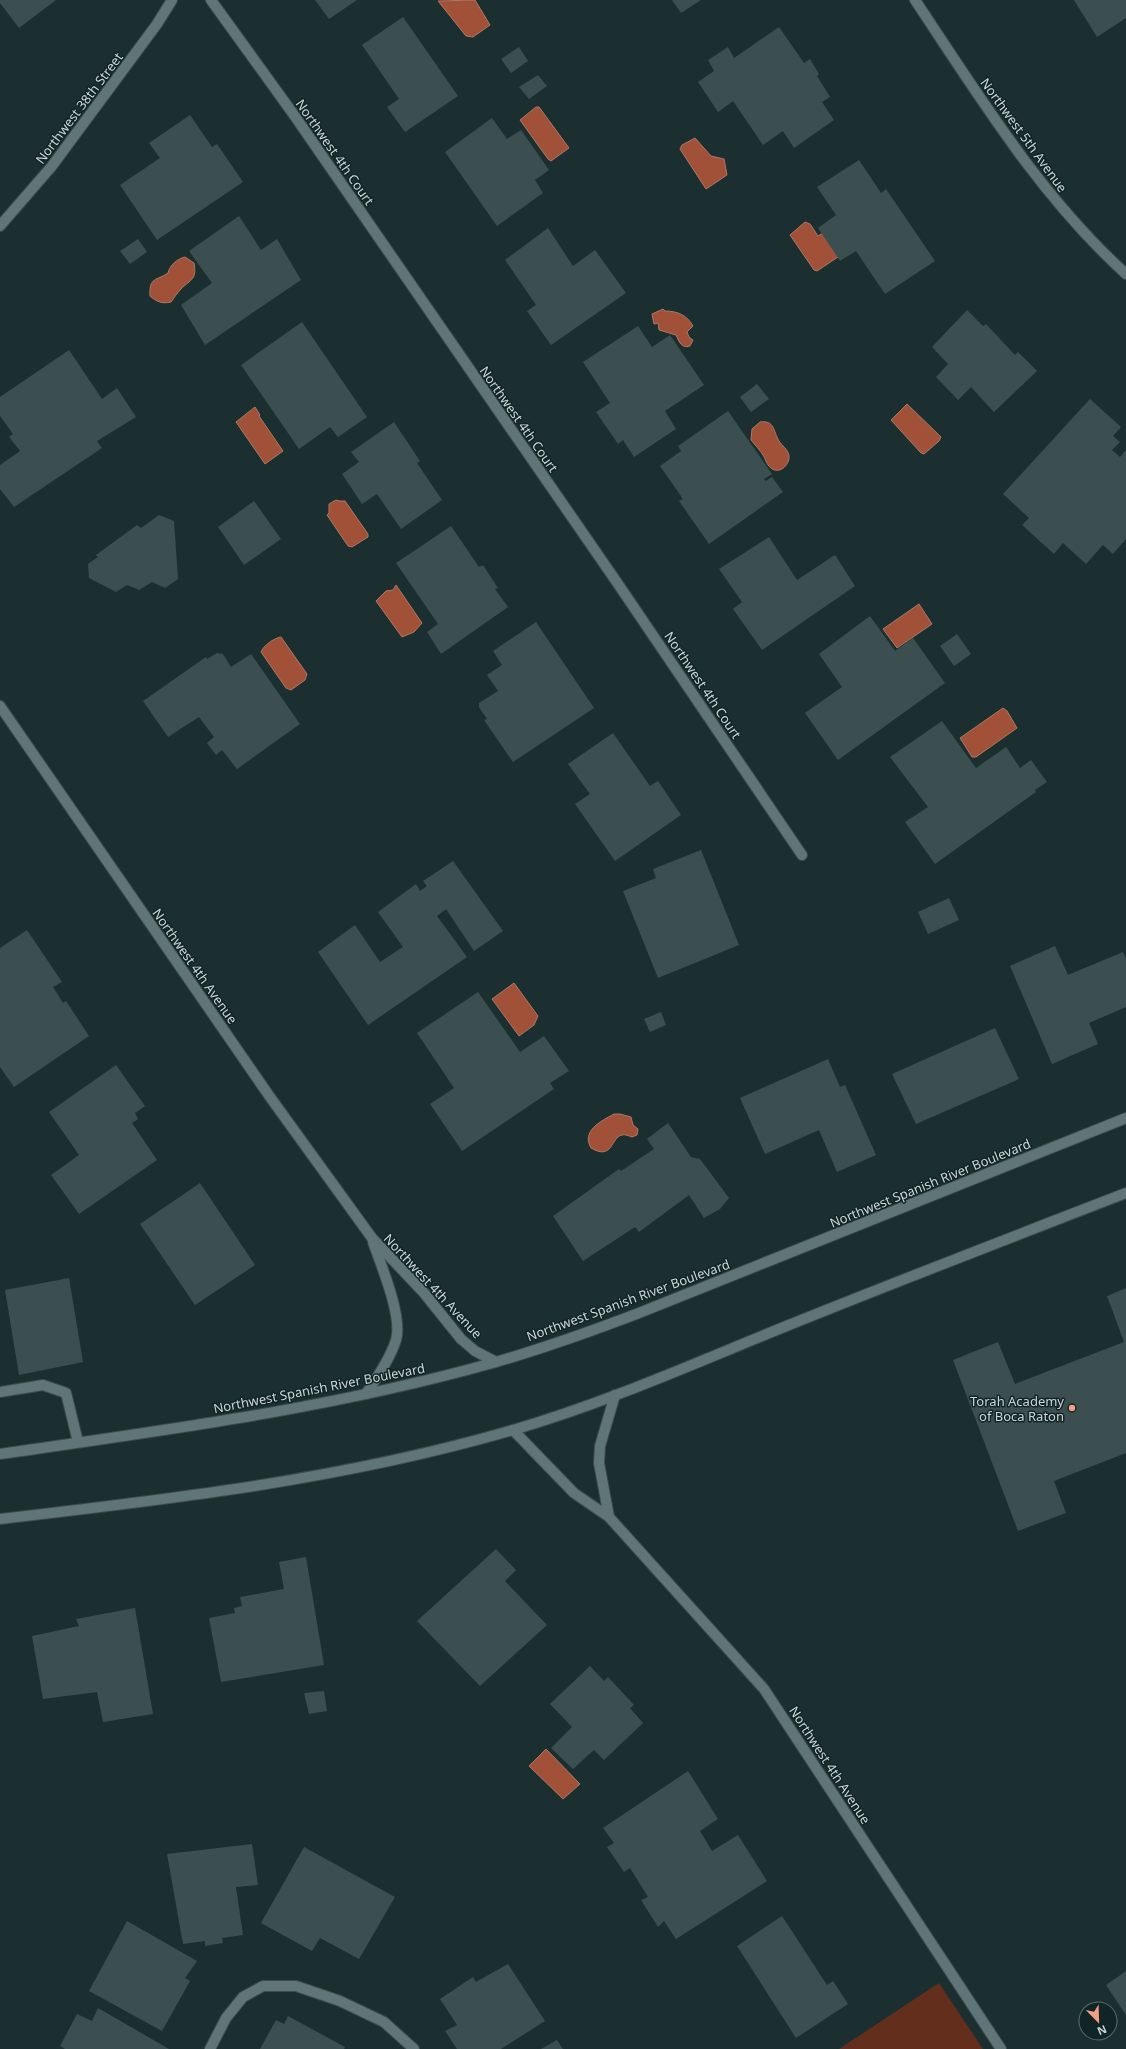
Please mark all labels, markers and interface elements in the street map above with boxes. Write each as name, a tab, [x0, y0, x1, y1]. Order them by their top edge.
street label: Northwest 38th Street	[31, 48, 127, 167]
street label: Northwest 5th Avenue	[976, 74, 1072, 196]
street label: Northwest 4th Court	[292, 95, 379, 209]
street label: Northwest 4th Court	[476, 362, 563, 476]
street label: Northwest 4th Court	[660, 628, 746, 742]
street label: Northwest 4th Avenue	[148, 905, 242, 1027]
street label: Northwest Spanish River Boulevard	[827, 1134, 1033, 1232]
street label: Northwest 4th Avenue	[380, 1230, 486, 1342]
street label: Northwest Spanish River Boulevard	[524, 1255, 732, 1345]
street label: Northwest Spanish River Boulevard	[212, 1359, 426, 1417]
place label: Torah Academy of Boca Raton	[970, 1392, 1064, 1425]
marker: Torah Academy of Boca Raton	[1067, 1403, 1077, 1413]
street label: Northwest 4th Avenue	[785, 1703, 875, 1827]
north arrow	[1078, 2001, 1118, 2041]
text: N	[1095, 2022, 1109, 2039]

